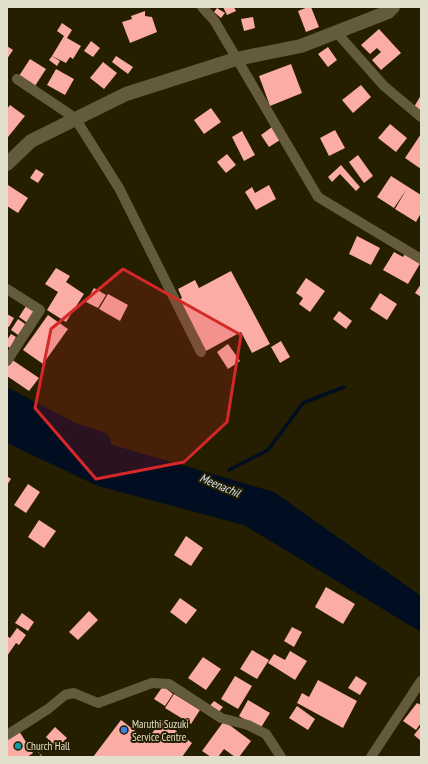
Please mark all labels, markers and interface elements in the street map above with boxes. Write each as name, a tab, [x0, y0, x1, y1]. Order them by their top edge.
water label: Meenachil	[198, 470, 244, 501]
place label: Maruthi Suzuki Service Centre	[132, 717, 189, 744]
marker: Maruthi Suzuki Service Centre	[119, 725, 129, 735]
place label: Church Hall	[26, 739, 71, 753]
marker: Church Hall	[13, 741, 23, 751]

